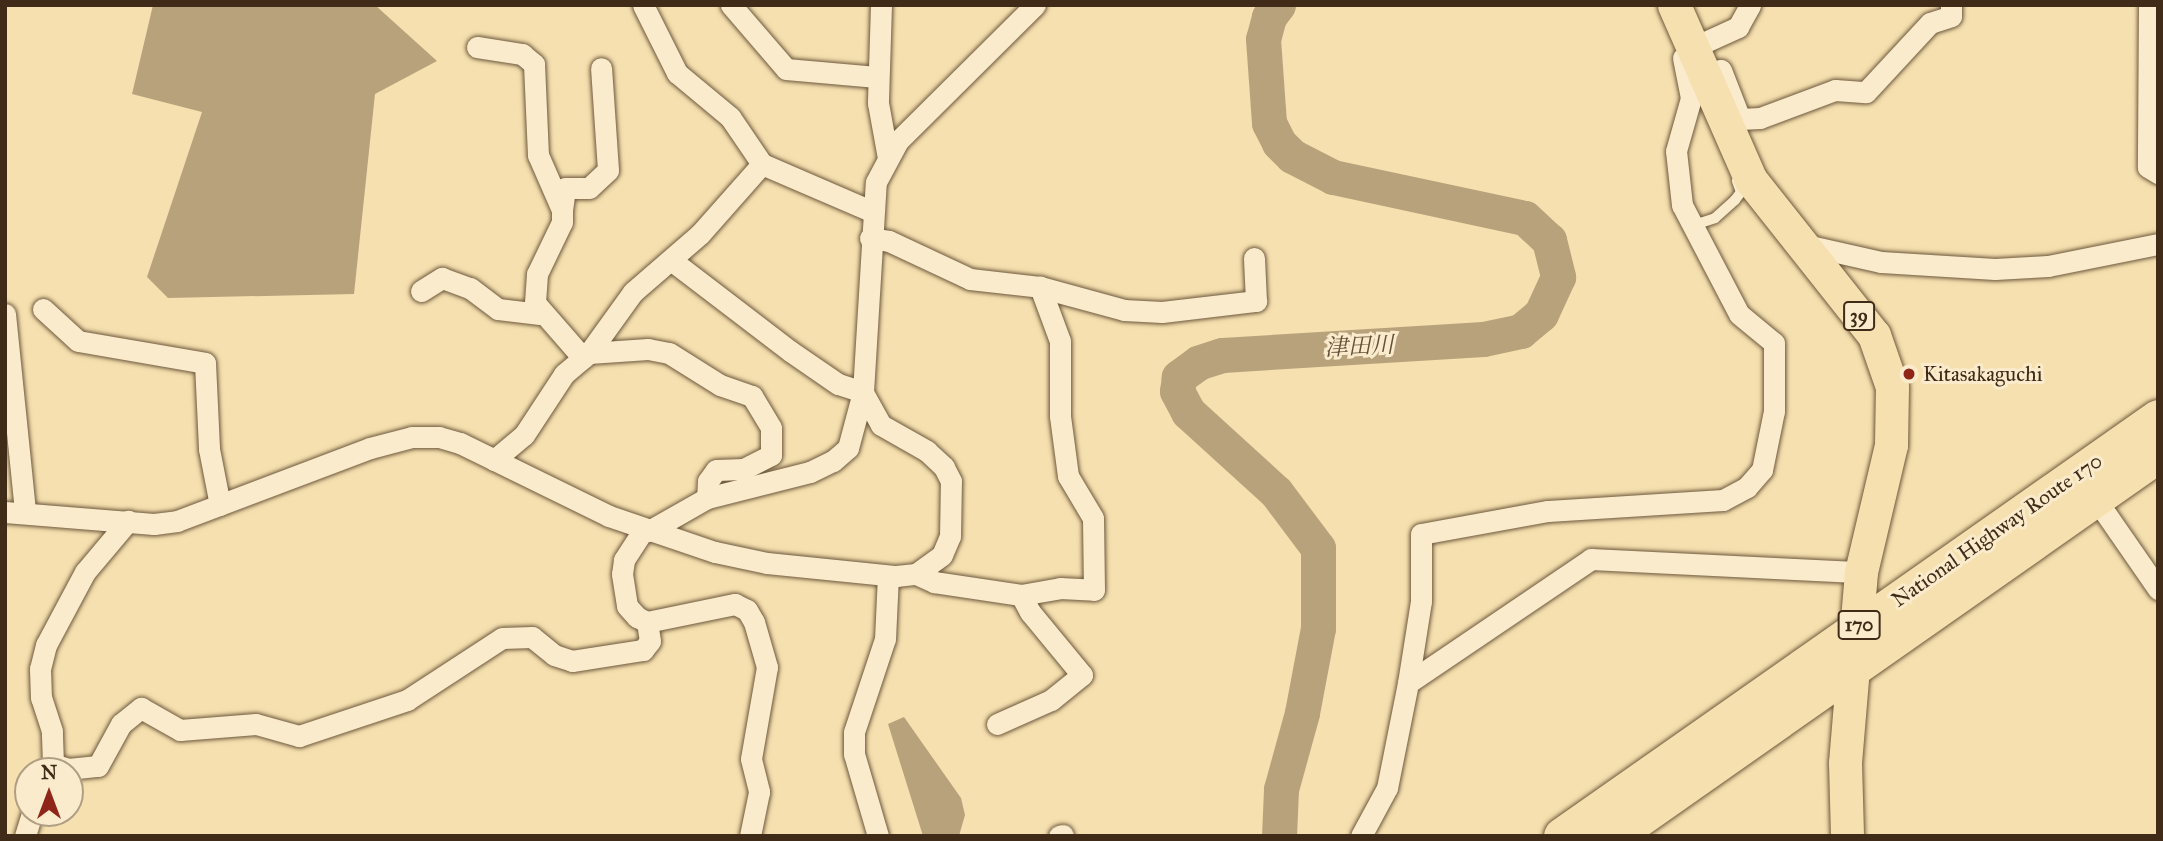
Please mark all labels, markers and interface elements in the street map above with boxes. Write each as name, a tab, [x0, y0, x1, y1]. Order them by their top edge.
road number: 39	[1842, 300, 1876, 332]
water label: 津田川	[1324, 330, 1394, 362]
place label: Kitasakaguchi	[1923, 361, 2043, 387]
marker: Kitasakaguchi	[1901, 366, 1917, 382]
street label: National Highway Route 170	[1887, 448, 2107, 612]
road number: 170	[1836, 610, 1882, 640]
north arrow	[14, 757, 84, 827]
text: N	[41, 761, 57, 784]

